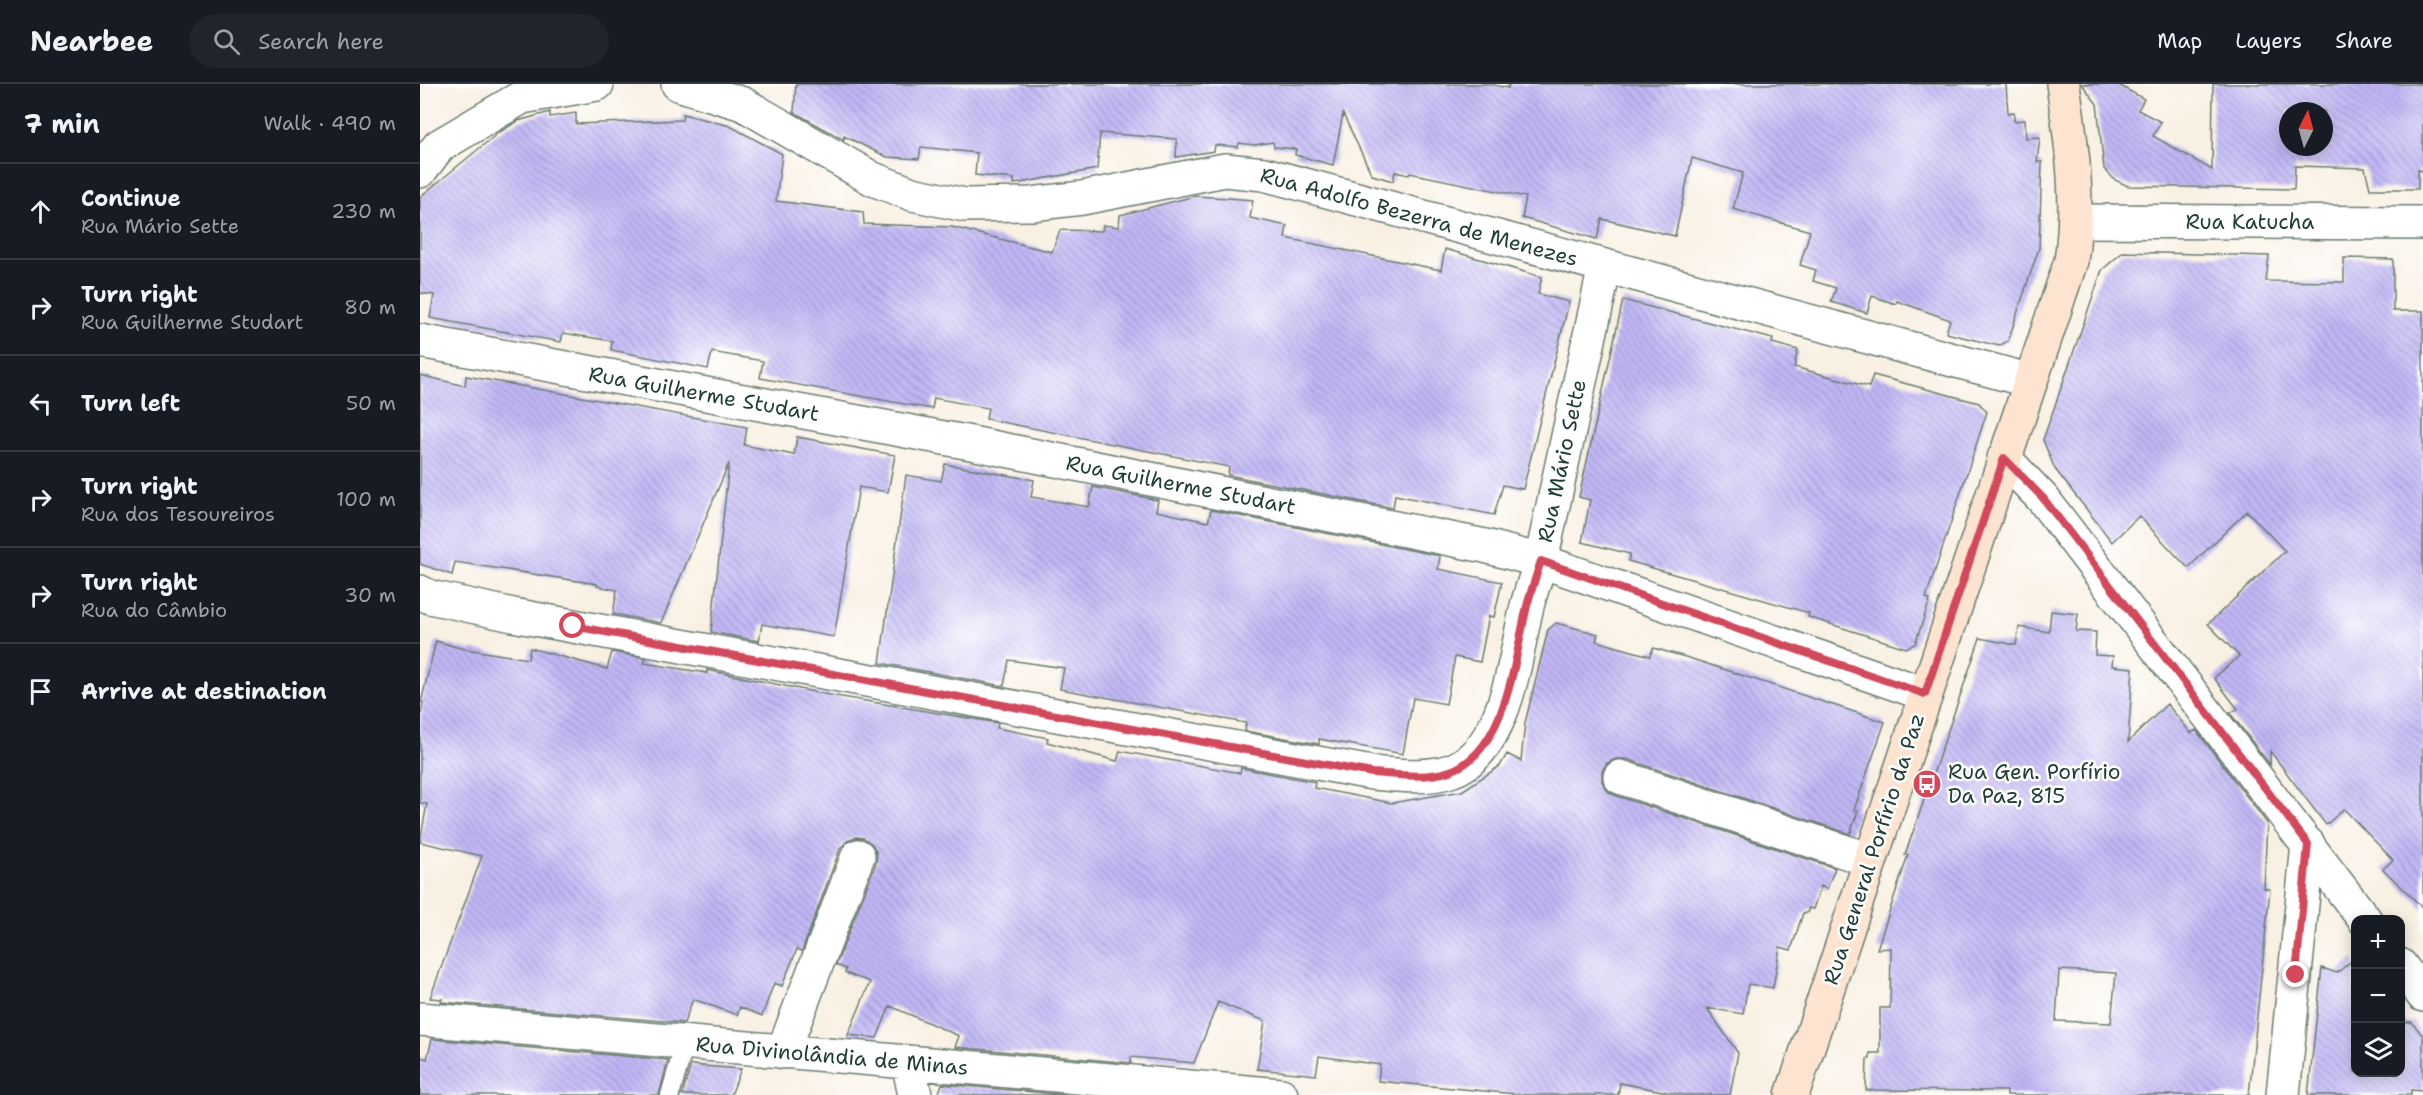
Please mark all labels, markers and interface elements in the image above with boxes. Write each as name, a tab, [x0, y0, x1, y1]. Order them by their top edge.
search box	[189, 14, 609, 68]
text: Nearbee	[30, 22, 153, 60]
icon: search	[210, 25, 243, 58]
text: Search here	[258, 27, 384, 56]
text: Map	[2157, 27, 2202, 55]
text: Layers	[2235, 27, 2302, 55]
text: Share	[2335, 27, 2393, 55]
north arrow	[2279, 102, 2333, 156]
text: 7 min	[24, 106, 100, 141]
text: Walk · 490 m	[264, 110, 396, 136]
street label: Rua Adolfo Bezerra de Menezes	[1257, 161, 1581, 273]
text: Continue	[81, 184, 181, 213]
icon: ahead	[24, 195, 57, 228]
text: 230 m	[331, 198, 396, 224]
street label: Rua Katucha	[2186, 208, 2314, 236]
text: Rua Mário Sette	[81, 213, 239, 239]
text: Turn right	[81, 280, 198, 309]
icon: right	[24, 291, 57, 324]
text: 80 m	[344, 294, 396, 320]
text: Rua Guilherme Studart	[81, 309, 304, 335]
street label: Rua Guilherme Studart	[587, 360, 821, 428]
street label: Rua Mário Sette	[1531, 377, 1593, 545]
icon: left	[24, 387, 57, 420]
text: Turn left	[81, 389, 180, 418]
text: 50 m	[346, 390, 396, 416]
street label: Rua Guilherme Studart	[1064, 449, 1298, 521]
text: Turn right	[81, 472, 198, 501]
icon: right	[24, 483, 57, 516]
text: 100 m	[336, 486, 396, 512]
text: Rua dos Tesoureiros	[81, 501, 275, 527]
text: Turn right	[81, 568, 198, 597]
icon: right	[24, 579, 57, 612]
text: 30 m	[344, 582, 396, 608]
text: Rua do Câmbio	[81, 597, 227, 623]
route start	[559, 612, 585, 638]
icon: arrive	[24, 675, 57, 708]
text: Arrive at destination	[81, 677, 327, 706]
street label: Rua General Porfírio da Paz	[1817, 710, 1931, 988]
place label: Rua Gen. Porfírio Da Paz, 815	[1948, 758, 2121, 810]
bus stop icon: Rua Gen. Porfírio Da Paz, 815	[1911, 768, 1943, 800]
map controls	[2351, 915, 2405, 1077]
button: +	[2351, 915, 2405, 969]
route end	[2282, 961, 2308, 987]
button: −	[2351, 969, 2405, 1023]
button: layers	[2351, 1023, 2405, 1077]
street label: Rua Divinolândia de Minas	[695, 1030, 969, 1082]

